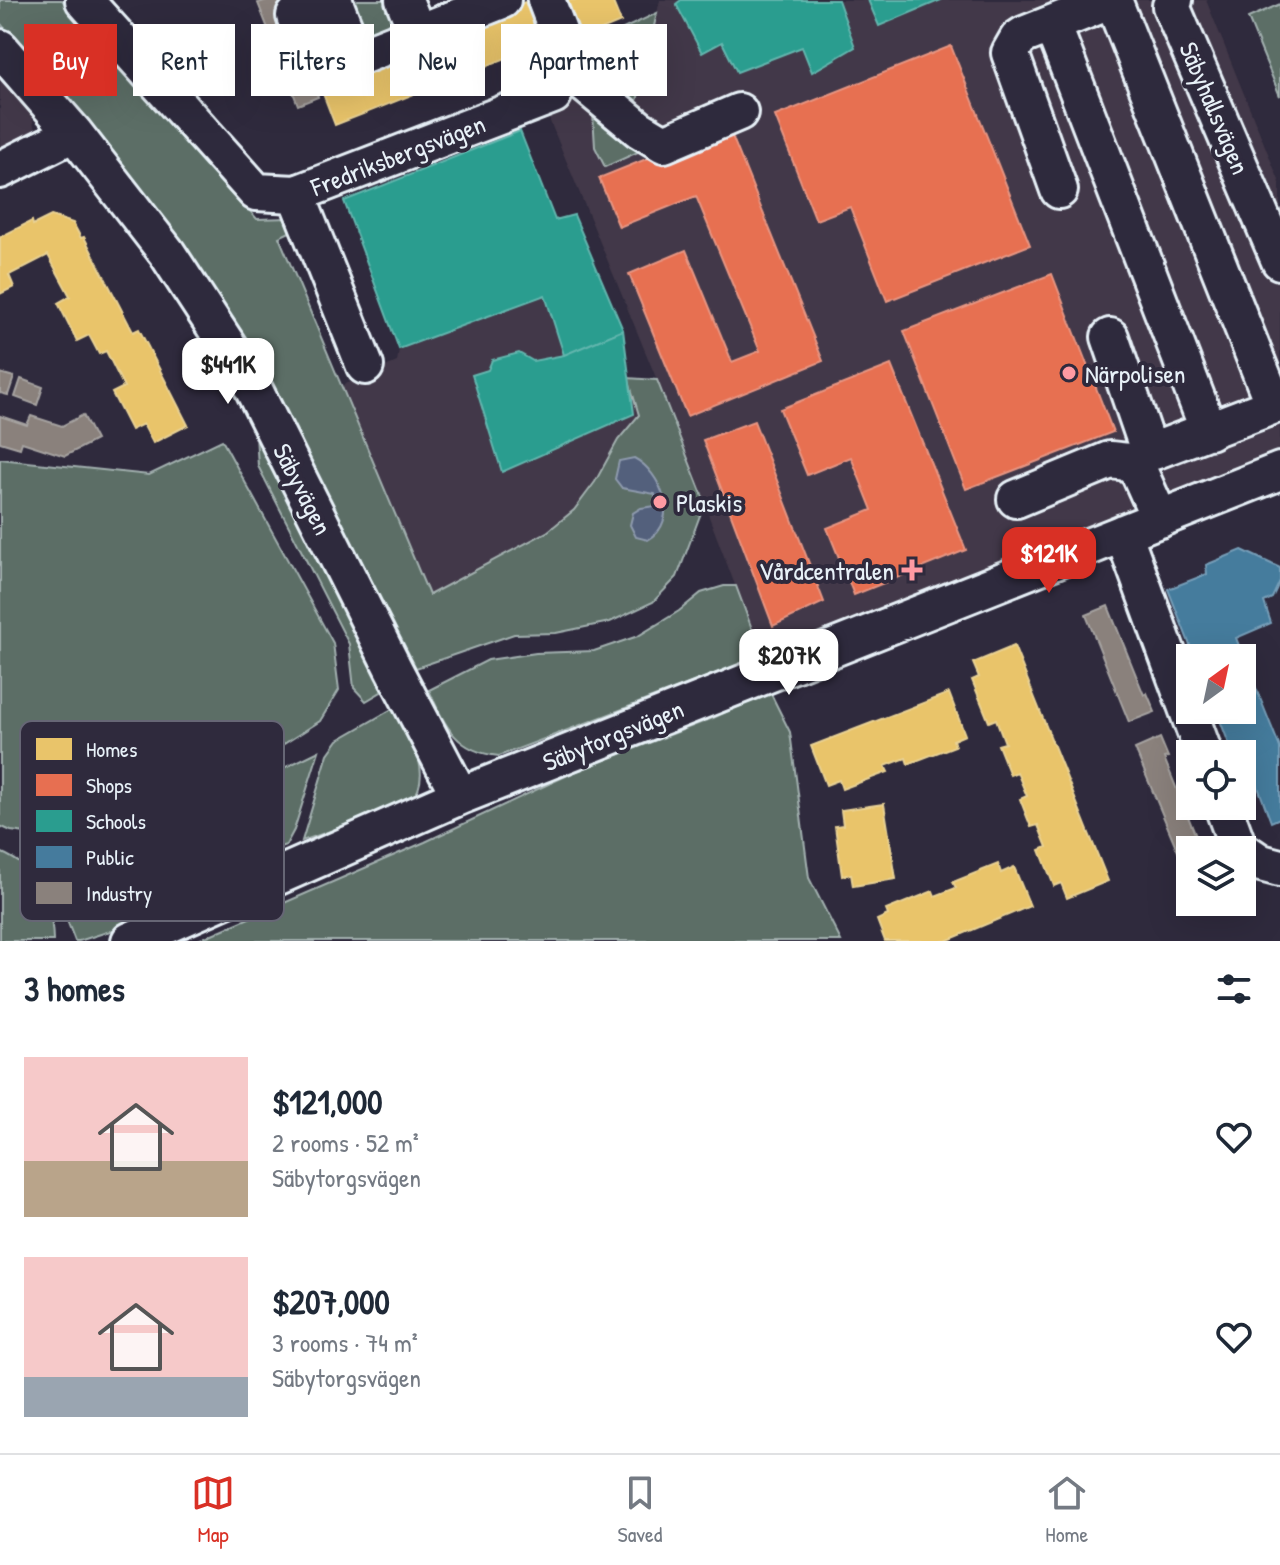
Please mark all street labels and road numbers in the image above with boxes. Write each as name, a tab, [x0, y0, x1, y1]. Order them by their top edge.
street label: Säbyhallsvägen	[1171, 37, 1259, 179]
street label: Fredriksbergsvägen	[305, 106, 490, 205]
street label: Säbyvägen	[265, 437, 341, 541]
street label: Säbytorgsvägen	[537, 691, 689, 779]

